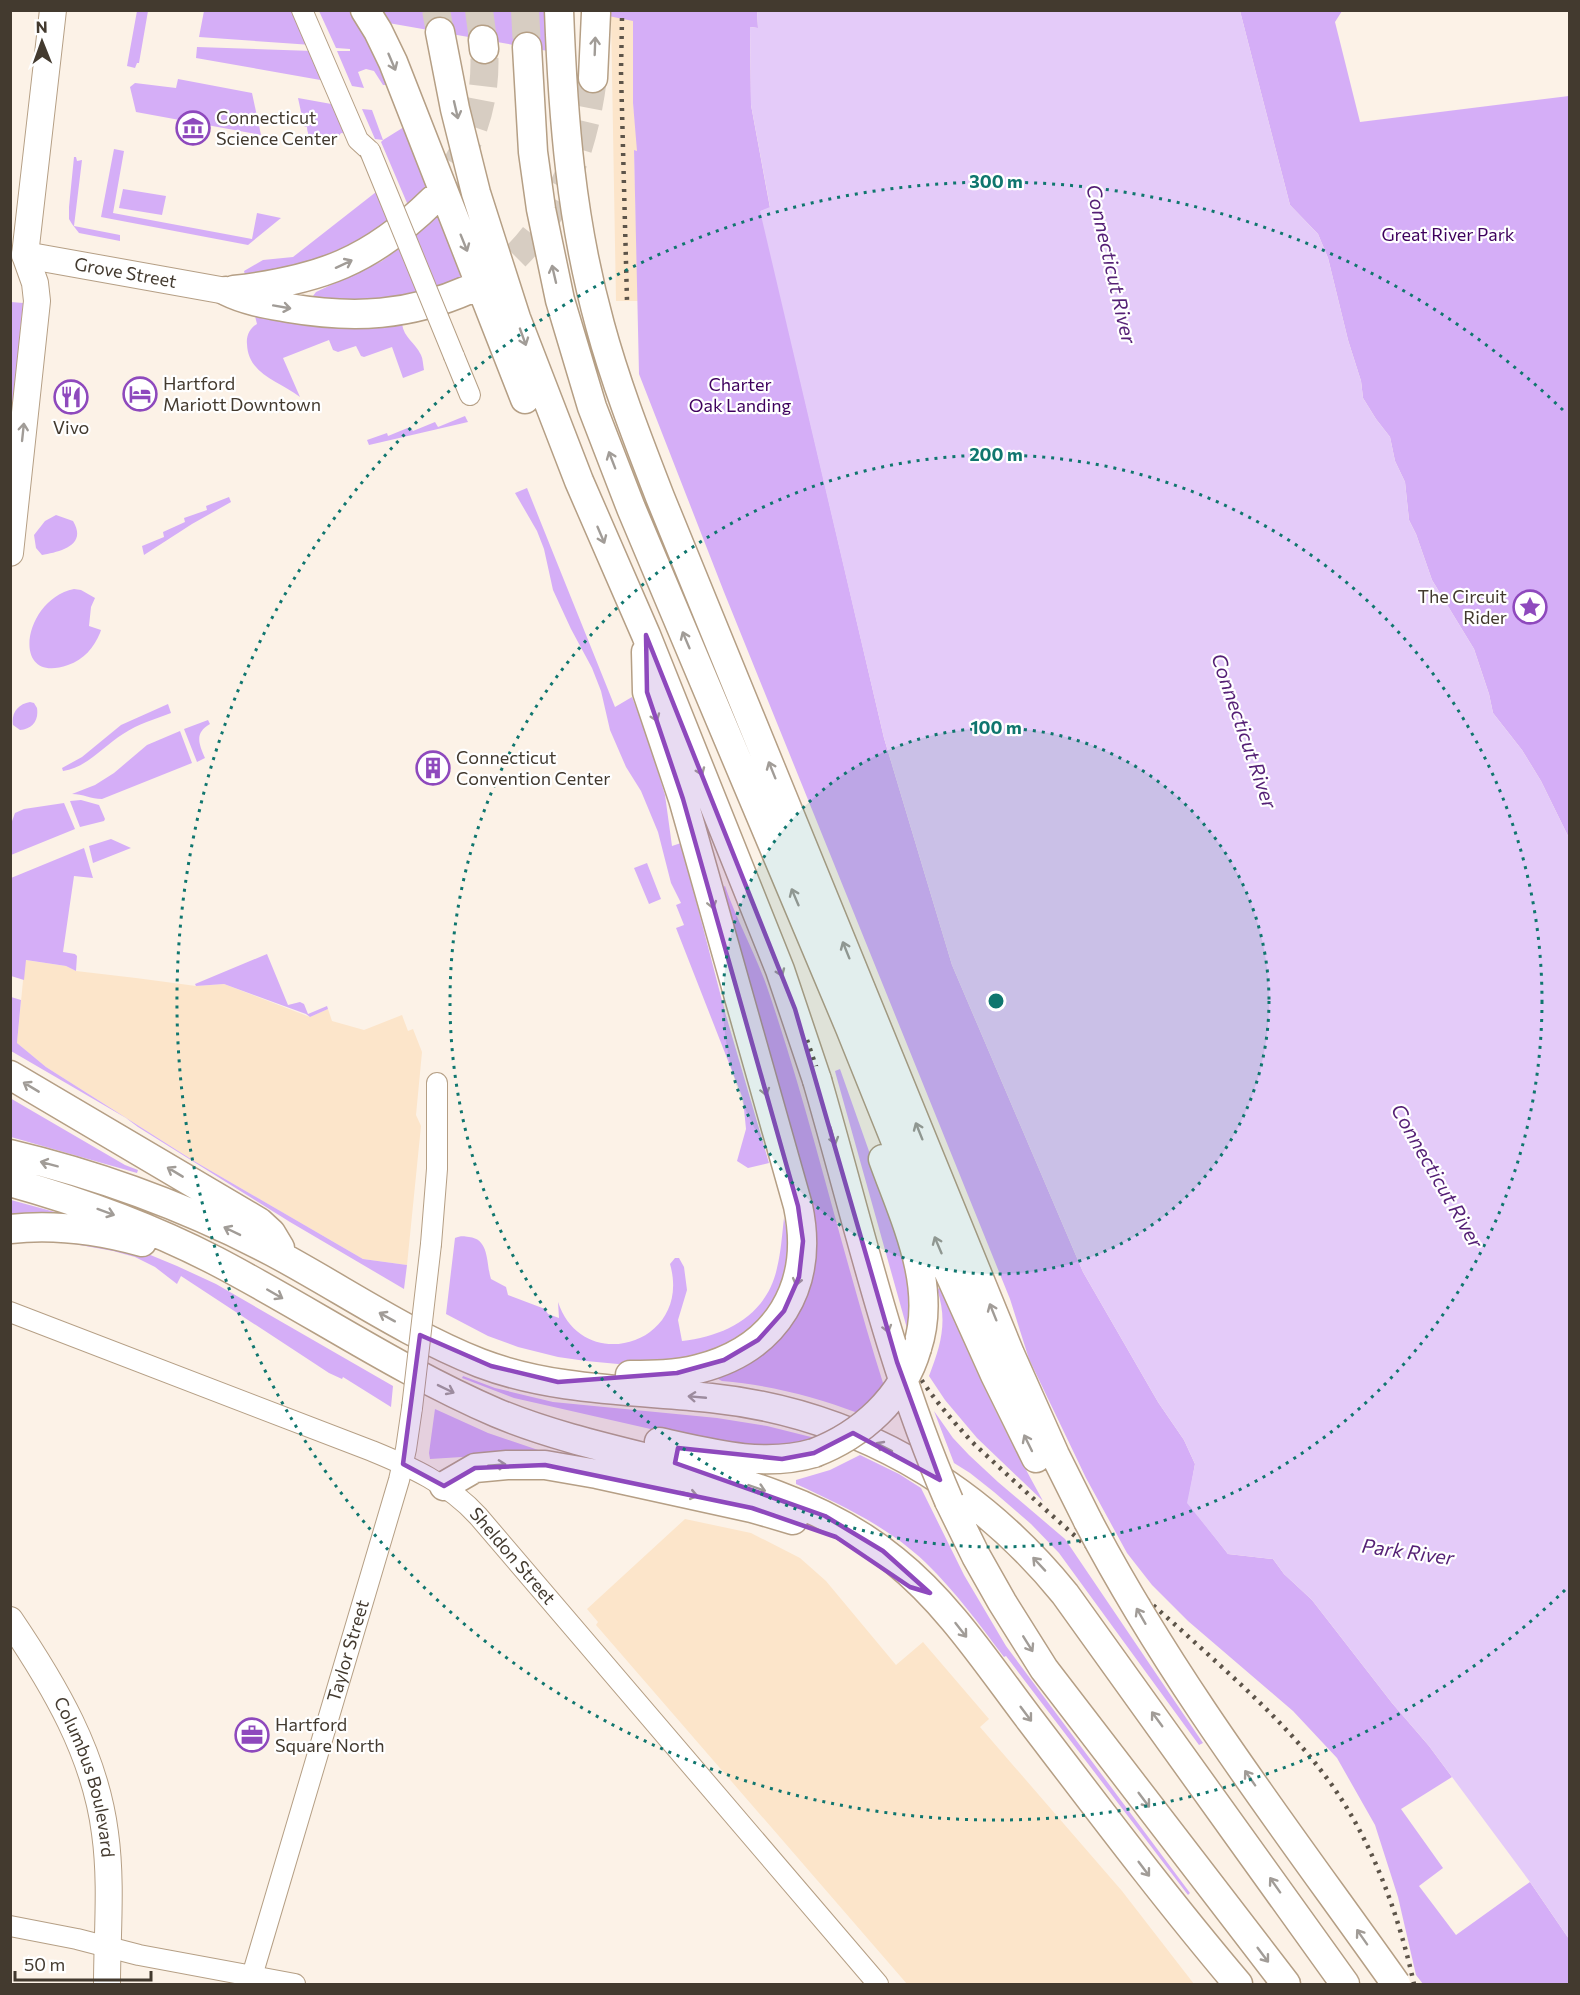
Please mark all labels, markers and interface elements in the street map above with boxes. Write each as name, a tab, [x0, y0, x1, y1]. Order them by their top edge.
north arrow	[12, 12, 72, 72]
text: N	[36, 17, 48, 36]
one-way arrow	[590, 36, 601, 56]
one-way arrow	[387, 52, 398, 71]
one-way arrow	[451, 100, 462, 119]
place label: Connecticut Science Center	[216, 106, 338, 149]
museum icon: Connecticut Science Center	[175, 110, 211, 146]
text: 300 m	[969, 170, 1023, 192]
water label: Connecticut River	[1082, 182, 1142, 347]
park label: Great River Park	[1381, 223, 1515, 245]
one-way arrow	[459, 234, 470, 252]
street label: Grove Street	[73, 252, 178, 292]
one-way arrow	[335, 258, 353, 269]
one-way arrow	[548, 264, 559, 284]
one-way arrow	[272, 302, 292, 313]
one-way arrow	[518, 327, 529, 346]
place label: Hartford Mariott Downtown	[163, 372, 321, 415]
park label: Charter Oak Landing	[689, 373, 791, 416]
hotel icon: Hartford Mariott Downtown	[122, 376, 158, 412]
restaurant icon: Vivo	[53, 379, 89, 415]
place label: Vivo	[53, 416, 89, 438]
one-way arrow	[18, 422, 29, 442]
text: 200 m	[969, 443, 1023, 465]
one-way arrow	[606, 451, 617, 469]
one-way arrow	[597, 526, 608, 544]
place label: The Circuit Rider	[1417, 585, 1507, 628]
place icon: The Circuit Rider	[1512, 589, 1548, 625]
one-way arrow	[680, 631, 691, 649]
water label: Connecticut River	[1207, 650, 1283, 812]
one-way arrow	[650, 703, 661, 722]
text: 100 m	[970, 716, 1022, 738]
place label: Connecticut Convention Center	[456, 746, 611, 789]
building icon: Connecticut Convention Center	[415, 750, 451, 786]
one-way arrow	[694, 758, 705, 776]
one-way arrow	[766, 761, 777, 780]
one-way arrow	[789, 888, 800, 907]
one-way arrow	[706, 890, 718, 909]
one-way arrow	[839, 942, 850, 960]
one-way arrow	[774, 958, 785, 977]
centre of rings	[986, 991, 1006, 1011]
one-way arrow	[759, 1078, 770, 1097]
one-way arrow	[23, 1081, 40, 1093]
water label: Connecticut River	[1387, 1099, 1489, 1253]
one-way arrow	[913, 1122, 924, 1141]
one-way arrow	[828, 1126, 839, 1145]
one-way arrow	[40, 1158, 59, 1169]
one-way arrow	[167, 1166, 184, 1178]
one-way arrow	[97, 1207, 115, 1218]
one-way arrow	[224, 1225, 242, 1237]
one-way arrow	[932, 1236, 943, 1255]
one-way arrow	[792, 1267, 804, 1286]
one-way arrow	[266, 1289, 284, 1300]
one-way arrow	[987, 1303, 998, 1321]
one-way arrow	[379, 1310, 396, 1322]
one-way arrow	[881, 1314, 892, 1333]
one-way arrow	[436, 1383, 454, 1395]
one-way arrow	[688, 1391, 708, 1402]
one-way arrow	[1022, 1434, 1033, 1452]
one-way arrow	[875, 1441, 893, 1453]
one-way arrow	[487, 1460, 507, 1471]
one-way arrow	[747, 1483, 766, 1494]
one-way arrow	[679, 1489, 698, 1500]
street label: Sheldon Street	[465, 1502, 561, 1609]
water label: Park River	[1361, 1533, 1457, 1569]
one-way arrow	[1032, 1557, 1046, 1572]
street label: Taylor Street	[322, 1597, 373, 1704]
one-way arrow	[1134, 1608, 1146, 1625]
one-way arrow	[954, 1621, 967, 1637]
one-way arrow	[1022, 1635, 1034, 1652]
street label: Columbus Boulevard	[50, 1693, 120, 1858]
one-way arrow	[1019, 1706, 1032, 1722]
one-way arrow	[1150, 1712, 1163, 1728]
place label: Hartford Square North	[275, 1713, 385, 1756]
office icon: Hartford Square North	[234, 1717, 270, 1753]
one-way arrow	[1244, 1770, 1256, 1786]
one-way arrow	[1138, 1792, 1151, 1808]
one-way arrow	[1138, 1860, 1151, 1876]
one-way arrow	[1268, 1878, 1281, 1894]
one-way arrow	[1356, 1929, 1368, 1945]
scale bar	[15, 1944, 152, 1982]
one-way arrow	[1256, 1947, 1269, 1963]
text: 50 m	[24, 1953, 65, 1975]

